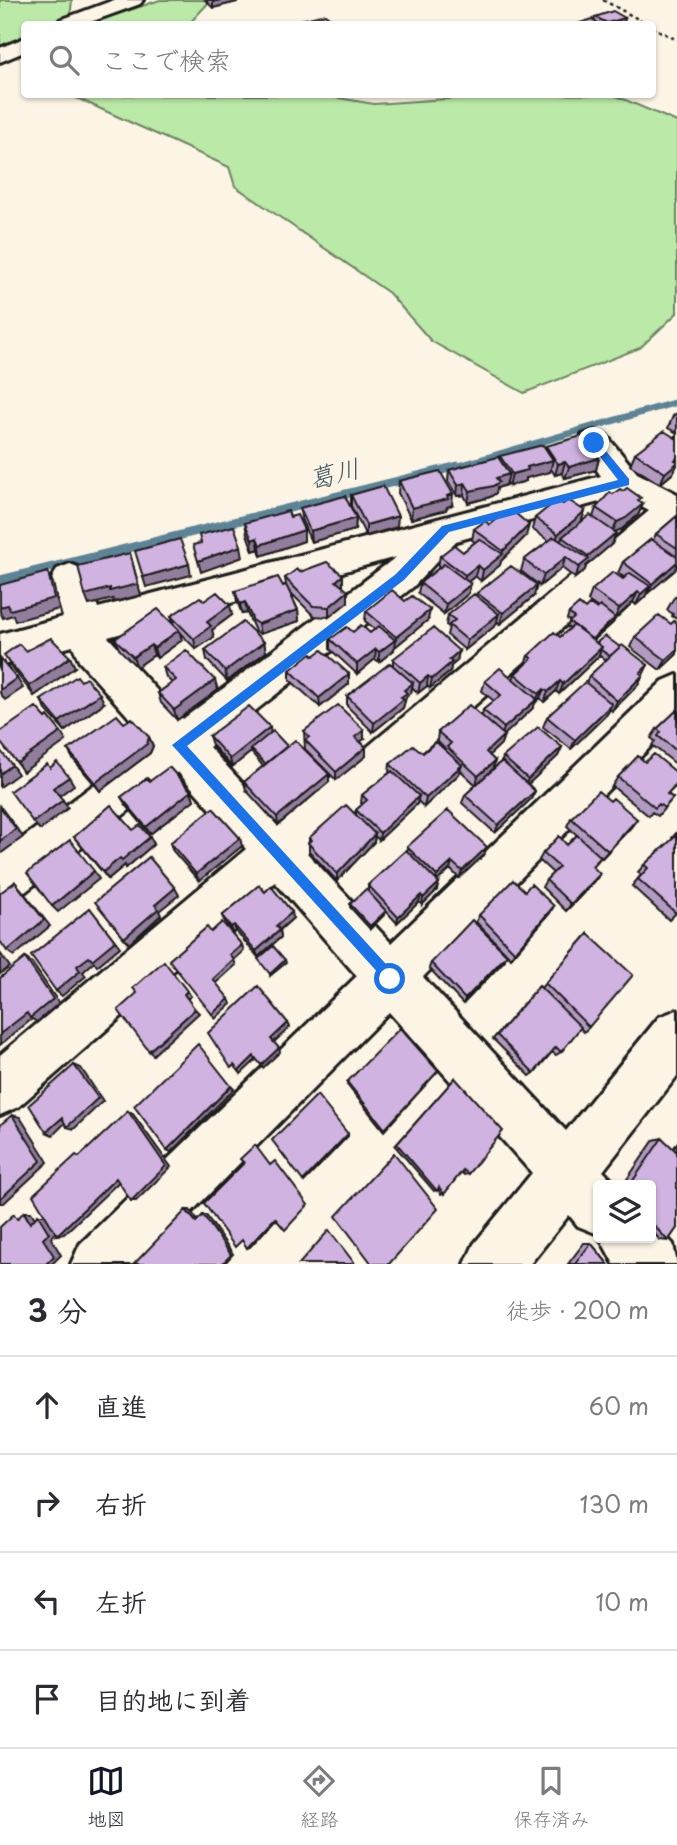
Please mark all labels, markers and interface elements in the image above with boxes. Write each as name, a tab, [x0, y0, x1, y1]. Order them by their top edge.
search box	[21, 21, 656, 98]
text: ここで検索	[101, 40, 231, 79]
icon: search	[45, 41, 83, 79]
route end	[578, 427, 609, 458]
water label: 葛川	[304, 447, 364, 498]
route start	[374, 963, 405, 994]
map controls	[593, 1180, 656, 1243]
button: layers	[593, 1180, 656, 1243]
text: 3 分	[28, 1287, 87, 1332]
text: 徒歩 · 200 m	[506, 1292, 649, 1327]
icon: ahead	[28, 1386, 66, 1424]
text: 直進	[95, 1386, 147, 1425]
text: 60 m	[589, 1388, 649, 1423]
icon: right	[28, 1484, 66, 1522]
text: 右折	[95, 1484, 147, 1523]
text: 130 m	[579, 1486, 649, 1521]
icon: left	[28, 1582, 66, 1620]
text: 左折	[95, 1582, 147, 1621]
text: 10 m	[595, 1584, 649, 1619]
icon: arrive	[28, 1680, 66, 1718]
text: 目的地に到着	[95, 1680, 251, 1719]
tab: 地図	[87, 1762, 126, 1832]
tab: 経路	[300, 1762, 339, 1832]
tab: 保存済み	[513, 1762, 590, 1832]

